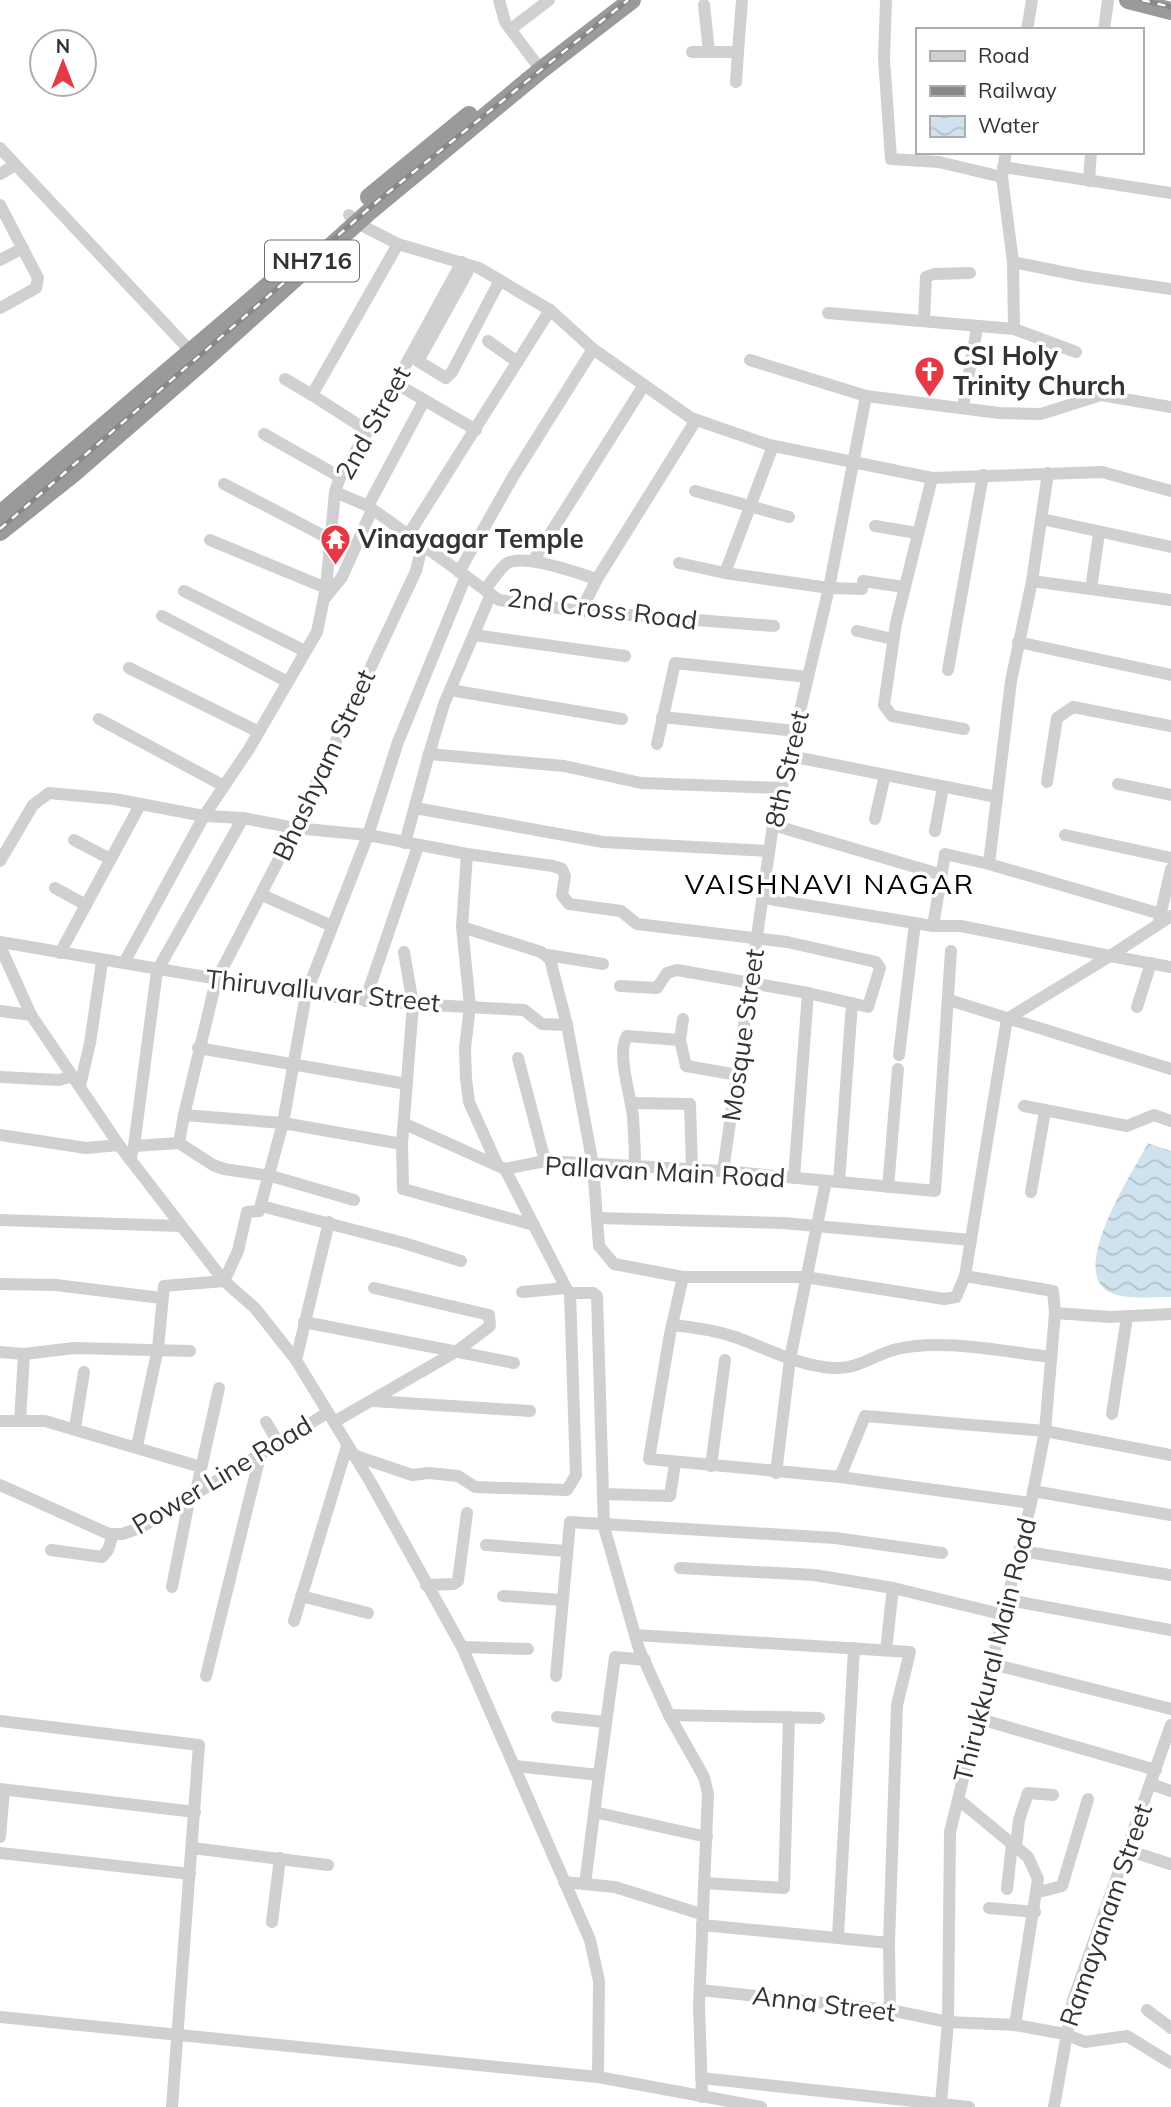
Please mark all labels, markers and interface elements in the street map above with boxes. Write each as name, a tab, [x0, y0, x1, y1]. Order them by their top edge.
north arrow	[28, 28, 98, 98]
legend	[916, 28, 1143, 154]
text: N	[56, 34, 70, 58]
text: Road	[978, 42, 1029, 68]
text: Railway	[978, 77, 1057, 103]
text: Water	[978, 112, 1039, 138]
road number: NH716	[265, 240, 359, 282]
place label: CSI Holy Trinity Church	[953, 339, 1126, 402]
church icon: CSI Holy Trinity Church	[913, 354, 947, 398]
street label: 2nd Street	[328, 360, 417, 485]
temple icon: Vinayagar Temple	[318, 522, 352, 566]
place label: Vinayagar Temple	[357, 522, 584, 555]
street label: 2nd Cross Road	[505, 580, 699, 637]
street label: Bhashyam Street	[265, 664, 382, 866]
street label: 8th Street	[757, 707, 816, 830]
district label: VAISHNAVI NAGAR	[685, 866, 975, 901]
street label: Mosque Street	[714, 947, 771, 1123]
street label: Thiruvalluvar Street	[204, 962, 442, 1019]
street label: Pallavan Main Road	[544, 1149, 786, 1194]
street label: Power Line Road	[126, 1408, 318, 1541]
street label: Thirukkural Main Road	[946, 1514, 1043, 1785]
street label: Ramayanam Street	[1052, 1799, 1159, 2031]
street label: Anna Street	[751, 1978, 897, 2029]

